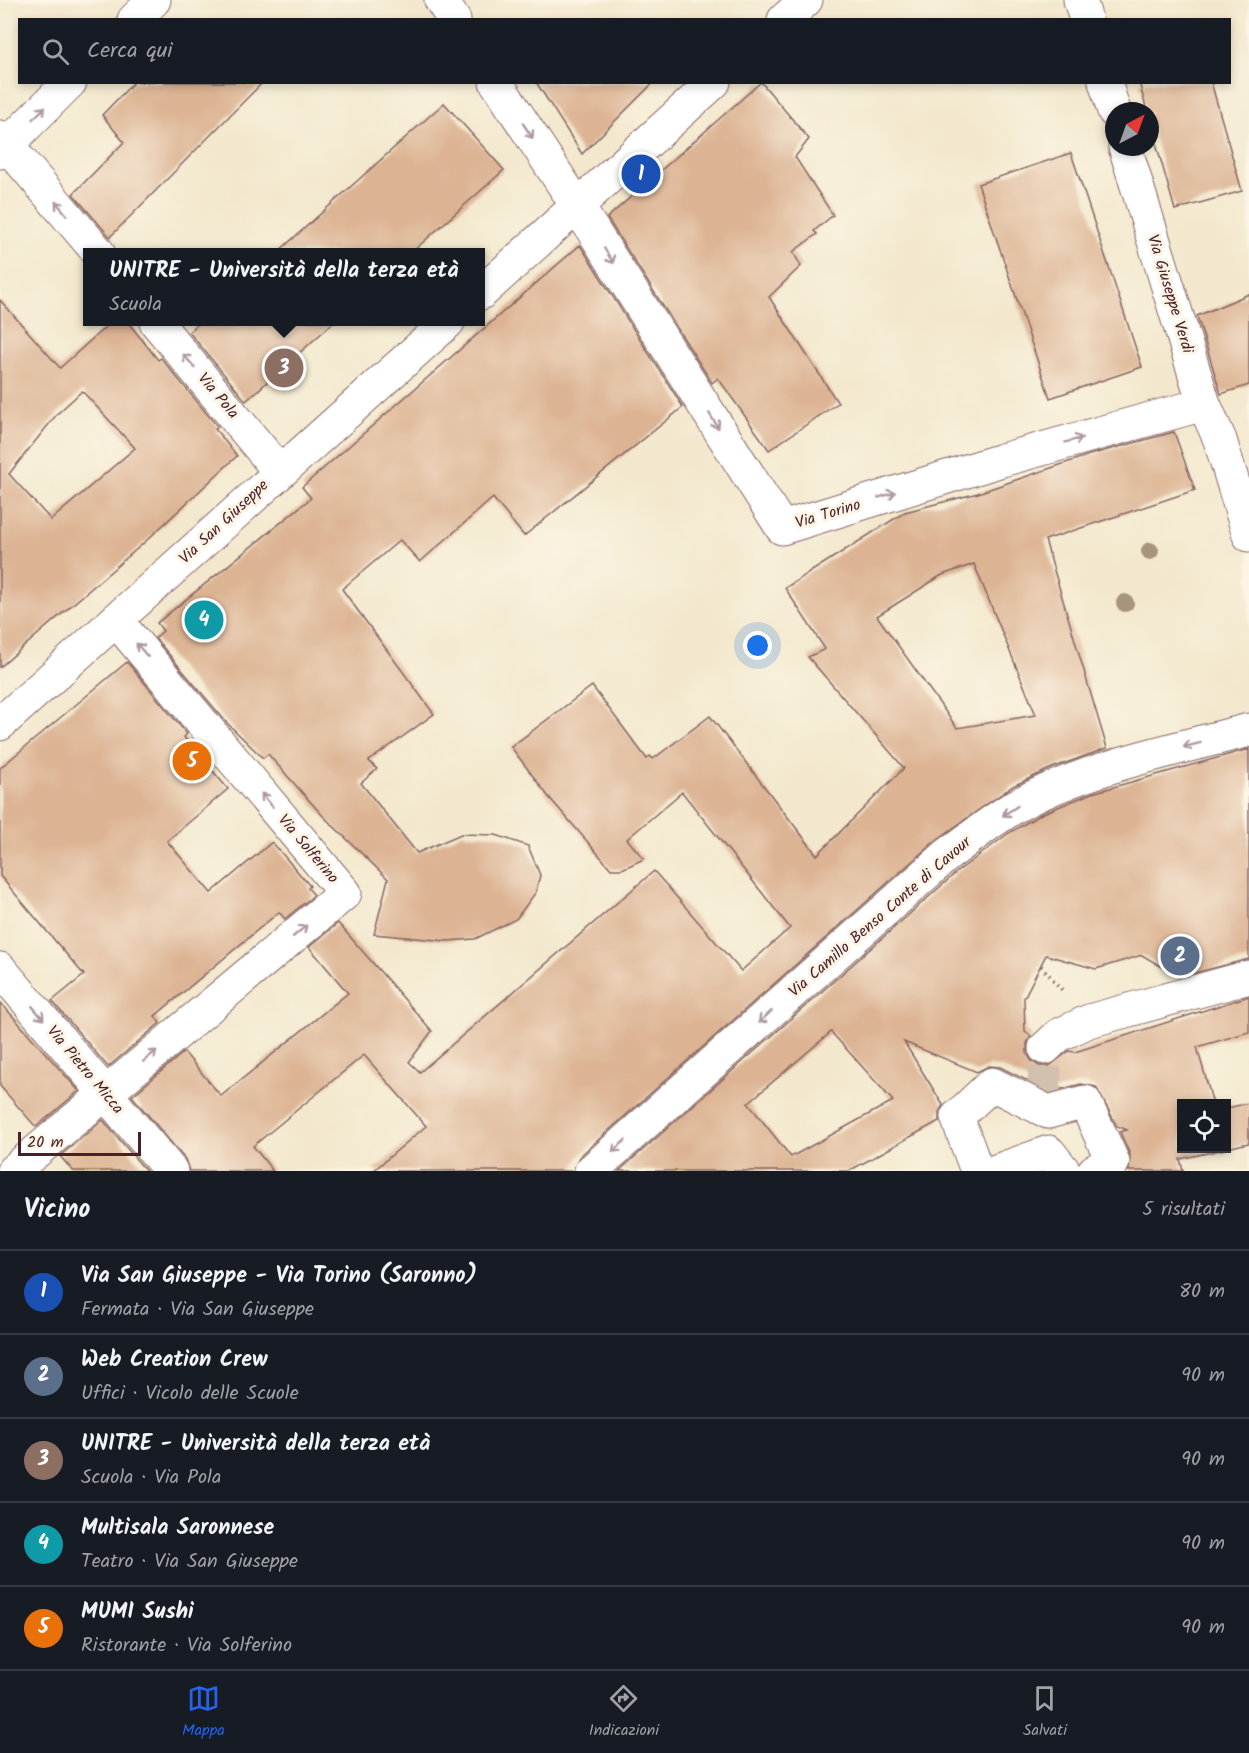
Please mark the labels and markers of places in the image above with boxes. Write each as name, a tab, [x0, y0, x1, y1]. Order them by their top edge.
pin: 1	[622, 152, 660, 196]
pin: 3	[264, 346, 304, 391]
pin: 4	[184, 598, 224, 642]
pin: 5	[172, 738, 212, 783]
pin: 2	[1160, 934, 1200, 978]

